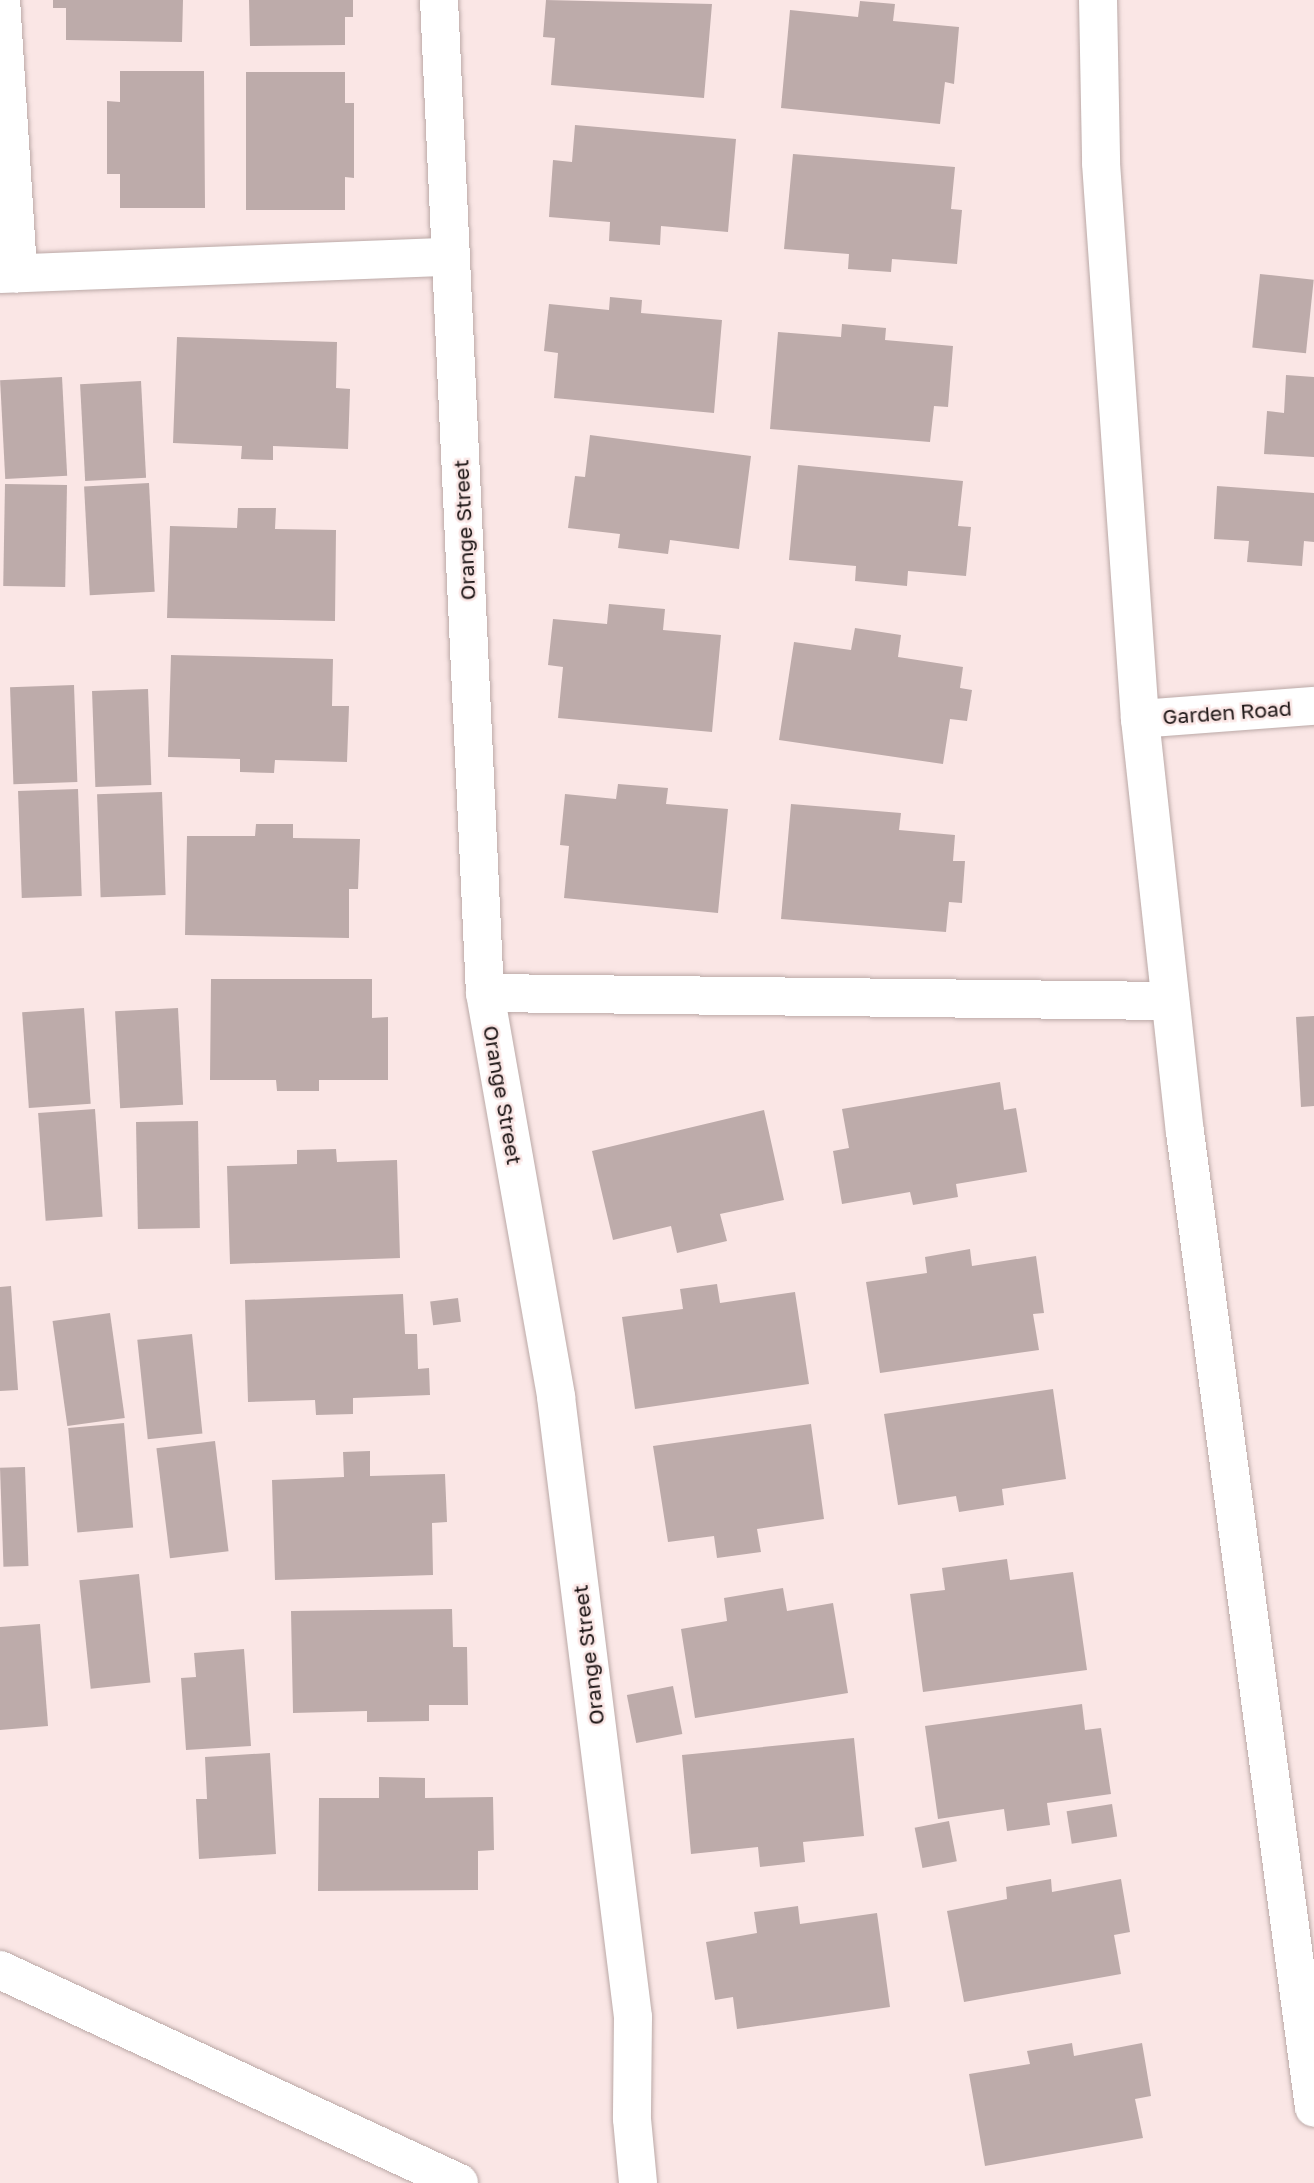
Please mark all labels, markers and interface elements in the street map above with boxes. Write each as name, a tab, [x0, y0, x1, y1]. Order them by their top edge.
street label: Orange Street	[448, 459, 480, 601]
street label: Garden Road	[1162, 695, 1292, 729]
street label: Orange Street	[478, 1023, 528, 1167]
street label: Orange Street	[567, 1584, 609, 1726]

